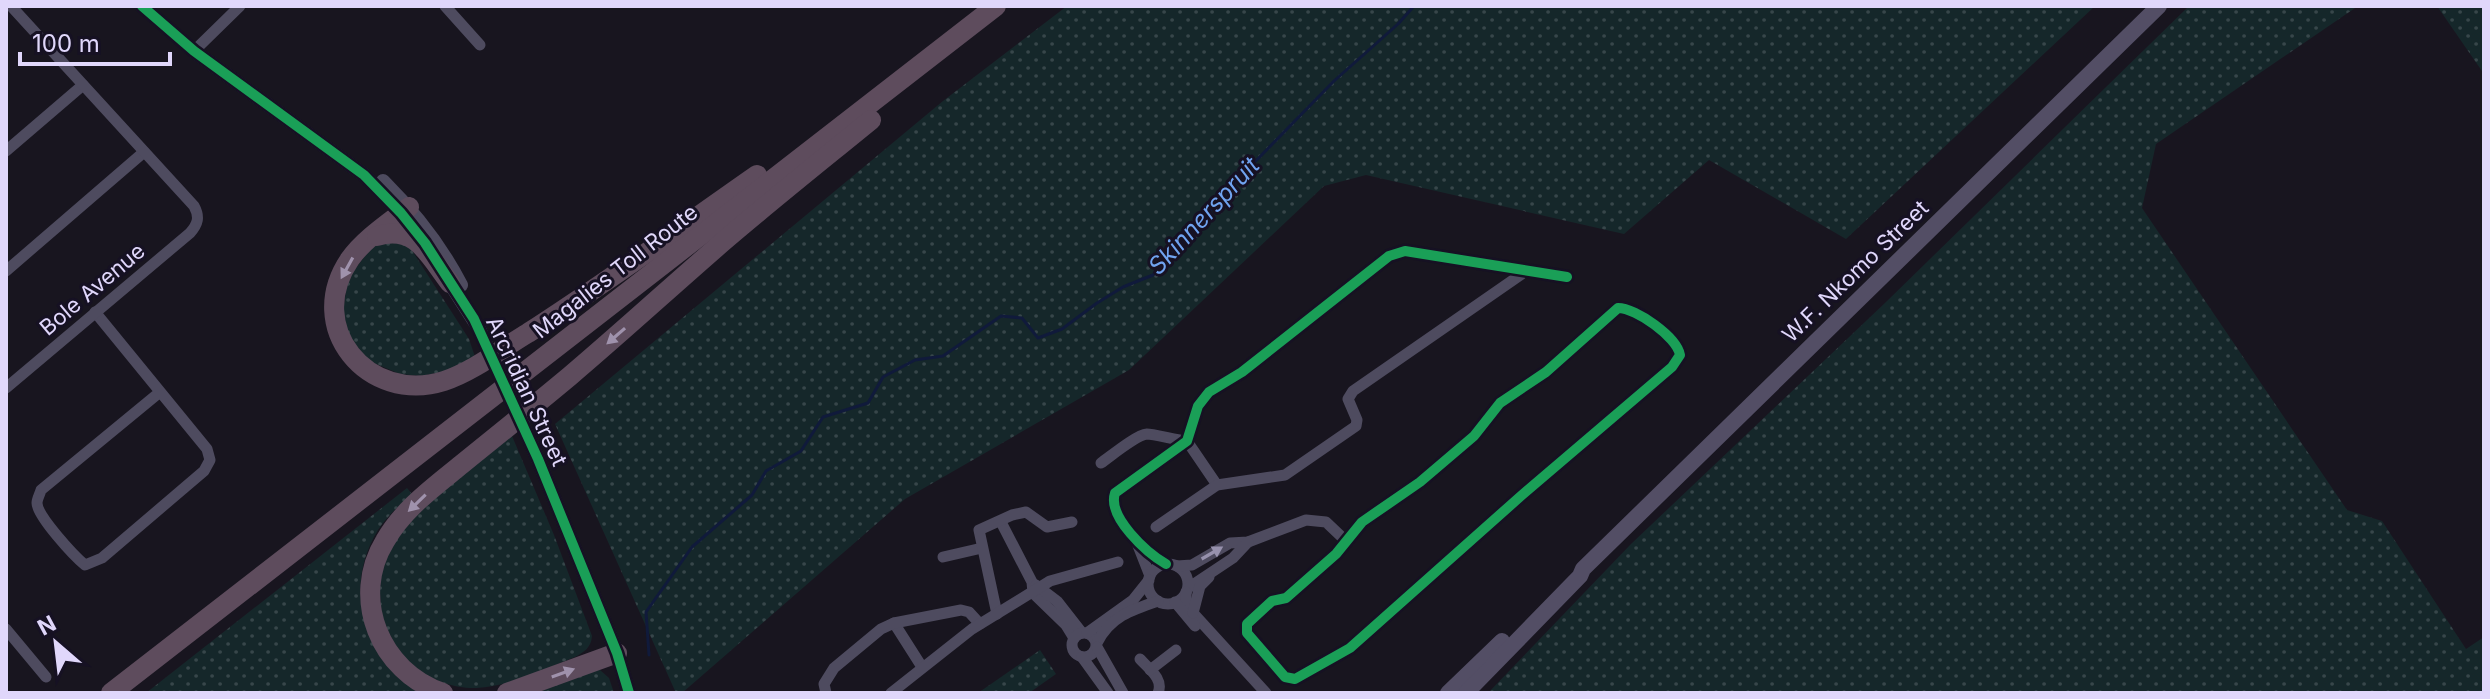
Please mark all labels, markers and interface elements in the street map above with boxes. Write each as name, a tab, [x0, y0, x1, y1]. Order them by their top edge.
scale bar	[20, 16, 170, 66]
text: 100 m	[32, 29, 100, 58]
water label: Skinnerspruit	[1142, 150, 1266, 280]
street label: W.F. Nkomo Street	[1777, 195, 1933, 347]
street label: Magalies Toll Route	[528, 199, 702, 343]
street label: Bole Avenue	[34, 238, 150, 340]
one-way arrow	[340, 257, 354, 279]
street label: Arcridian Street	[481, 312, 573, 470]
one-way arrow	[606, 327, 626, 344]
one-way arrow	[408, 493, 427, 512]
one-way arrow	[1201, 546, 1223, 560]
north arrow	[16, 603, 96, 683]
text: N	[33, 610, 60, 641]
one-way arrow	[551, 667, 575, 679]

